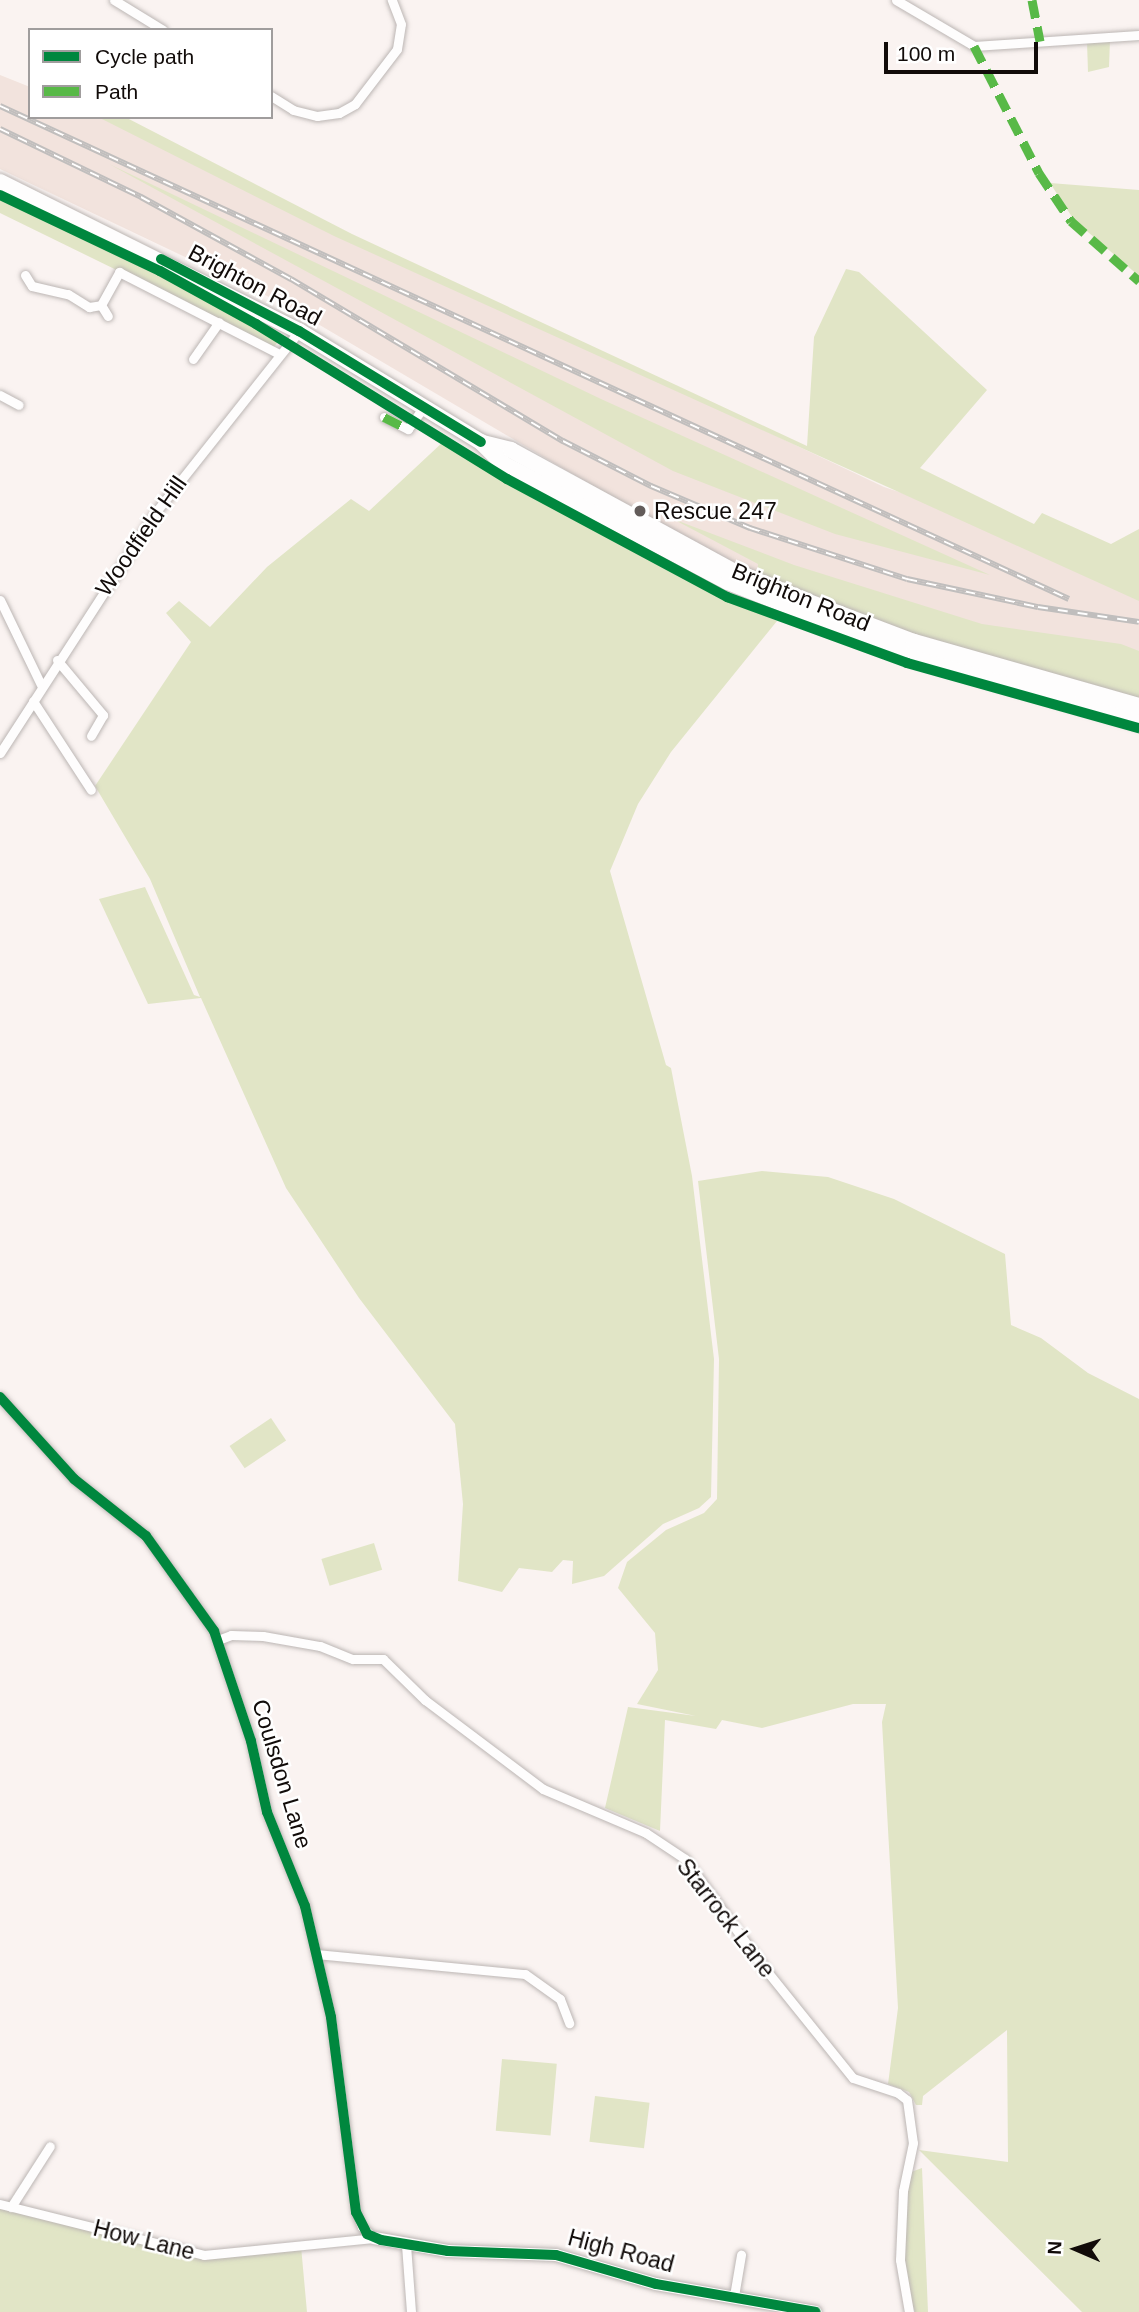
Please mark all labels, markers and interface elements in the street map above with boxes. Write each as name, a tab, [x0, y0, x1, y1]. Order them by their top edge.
legend	[28, 28, 273, 119]
scale bar	[887, 28, 1041, 72]
text: 100 m	[897, 42, 955, 65]
text: Cycle path	[95, 45, 194, 68]
text: Path	[95, 80, 138, 103]
street label: Brighton Road	[184, 238, 326, 332]
street label: Woodfield Hill	[89, 471, 193, 601]
place label: Rescue 247	[654, 497, 777, 525]
marker: Rescue 247	[632, 503, 648, 519]
street label: Brighton Road	[728, 557, 874, 637]
street label: Coulsdon Lane	[246, 1696, 318, 1852]
street label: Starrock Lane	[671, 1853, 781, 1983]
street label: How Lane	[90, 2214, 198, 2266]
north arrow	[1041, 2214, 1111, 2284]
street label: High Road	[565, 2224, 677, 2278]
text: N	[1044, 2240, 1065, 2255]

